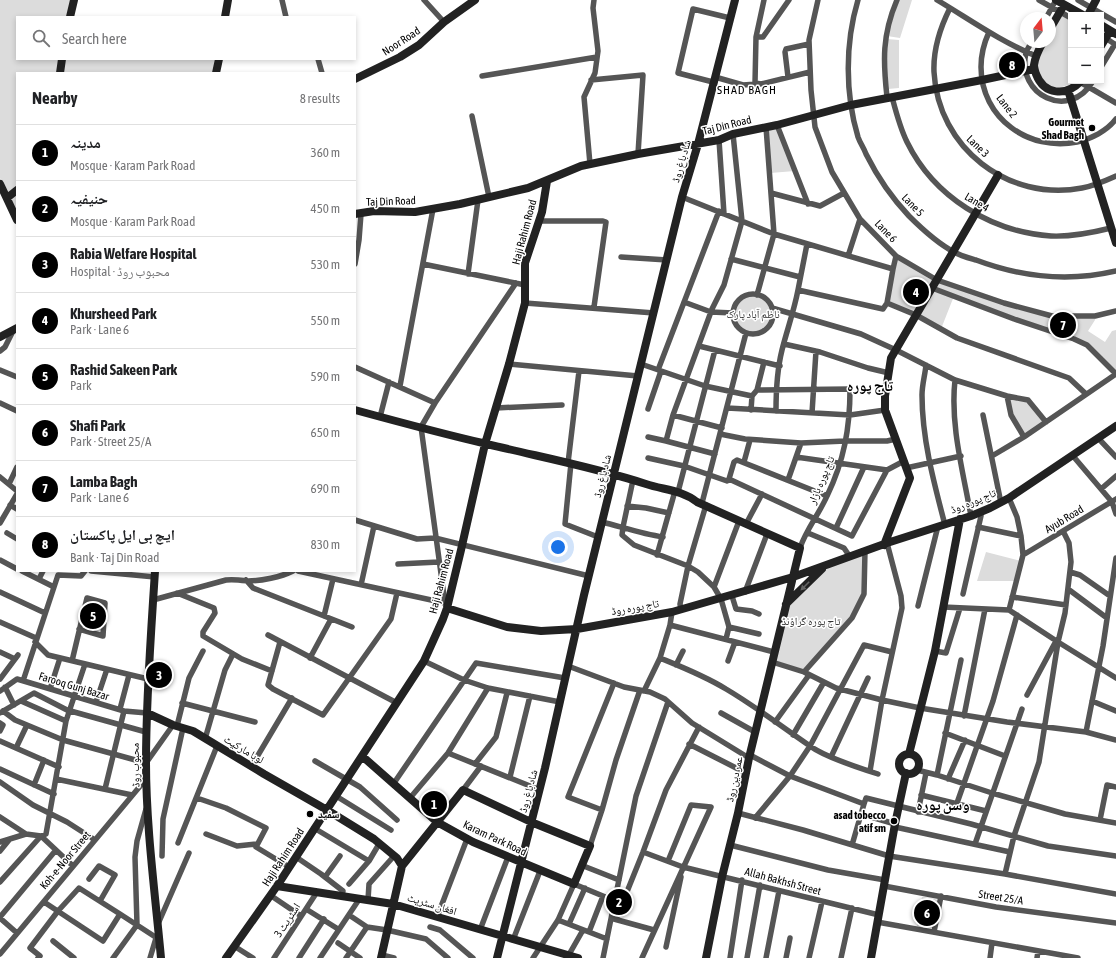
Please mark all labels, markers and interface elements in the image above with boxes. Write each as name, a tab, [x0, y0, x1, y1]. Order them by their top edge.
north arrow	[1020, 12, 1056, 48]
map controls	[1068, 12, 1104, 84]
button: +	[1068, 12, 1104, 48]
search box	[16, 16, 356, 60]
street label: Noor Road	[380, 24, 422, 58]
icon: search	[30, 27, 52, 49]
text: Search here	[62, 30, 127, 47]
button: −	[1068, 48, 1104, 84]
pin: 8	[999, 50, 1025, 80]
district label: SHAD BAGH	[717, 83, 777, 97]
text: Nearby	[32, 88, 78, 108]
text: 8 results	[300, 91, 340, 106]
street label: Lane 2	[994, 92, 1020, 120]
street label: Taj Din Road	[701, 113, 753, 137]
place label: Gourmet Shad Bagh	[1042, 116, 1085, 141]
marker: Gourmet Shad Bagh	[1087, 123, 1097, 133]
street label: Lane 3	[964, 133, 992, 159]
text: مدینہ	[70, 134, 101, 151]
street label: شاد باغ روڈ	[669, 138, 694, 184]
text: 1	[42, 145, 48, 160]
text: 360 m	[311, 145, 340, 160]
text: Mosque · Karam Park Road	[70, 158, 195, 173]
text: حنیفیہ	[70, 190, 108, 207]
street label: Lane 4	[963, 190, 991, 214]
street label: Lane 5	[900, 191, 926, 219]
street label: Taj Din Road	[366, 194, 416, 208]
street label: Haji Rahim Road	[510, 198, 538, 266]
text: 2	[42, 201, 48, 216]
text: 450 m	[311, 201, 340, 216]
text: Mosque · Karam Park Road	[70, 214, 195, 229]
street label: Lane 6	[873, 217, 899, 245]
text: Rabia Welfare Hospital	[70, 245, 197, 262]
text: 3	[42, 257, 48, 272]
text: 530 m	[311, 257, 340, 272]
text: Hospital · محبوب روڈ	[70, 264, 170, 279]
pin: 4	[903, 277, 929, 307]
text: Khursheed Park	[70, 305, 157, 322]
park label: ناظم آباد پارک	[726, 308, 780, 322]
pin: 7	[1050, 310, 1076, 340]
text: 4	[42, 313, 48, 328]
text: 550 m	[311, 313, 340, 328]
text: Park · Lane 6	[70, 322, 129, 337]
text: Rashid Sakeen Park	[70, 361, 177, 378]
text: 5	[42, 369, 48, 384]
text: 590 m	[311, 369, 340, 384]
district label: تاج پورہ	[847, 377, 893, 395]
text: Park	[70, 378, 92, 393]
text: Shafi Park	[70, 417, 125, 434]
text: 6	[42, 425, 48, 440]
text: 650 m	[311, 425, 340, 440]
text: Park · Street 25/A	[70, 434, 151, 449]
street label: شاد باغ روڈ	[591, 453, 614, 499]
street label: تاج پورہ بازار	[805, 453, 838, 507]
text: Lamba Bagh	[70, 473, 138, 490]
text: 7	[42, 481, 48, 496]
text: 690 m	[311, 481, 340, 496]
street label: تاج پورہ روڈ	[948, 486, 999, 517]
text: Park · Lane 6	[70, 490, 129, 505]
street label: Ayub Road	[1042, 503, 1086, 535]
text: ایچ بی ایل پاکستان	[70, 526, 175, 543]
text: 8	[42, 537, 48, 552]
text: 830 m	[311, 537, 340, 552]
your location	[548, 537, 568, 557]
street label: Haji Rahim Road	[427, 547, 455, 615]
text: Bank · Taj Din Road	[70, 550, 159, 565]
one-way arrow	[800, 581, 810, 591]
street label: تاج پورہ روڈ	[610, 597, 661, 618]
pin: 5	[80, 601, 106, 631]
park label: تاج پورہ گراؤنڈ	[781, 615, 841, 628]
pin: 3	[146, 660, 172, 690]
street label: Farooq Gunj Bazar	[37, 670, 111, 703]
street label: لوہا مارکیٹ	[221, 732, 266, 766]
street label: محبوب روڈ	[129, 743, 142, 787]
street label: عمر دین روڈ	[723, 755, 746, 803]
street label: شاد باغ روڈ	[517, 768, 540, 814]
pin: 1	[421, 789, 447, 819]
district label: وسن پورہ	[916, 796, 970, 814]
place label: سفید	[318, 808, 340, 820]
marker: سفید	[305, 809, 315, 819]
place label: asad tobecco atif sm	[833, 809, 886, 834]
marker: asad tobecco atif sm	[889, 816, 899, 826]
street label: Karam Park Road	[461, 818, 529, 858]
street label: Haji Rahim Road	[260, 826, 306, 888]
street label: Koh-e-Noor Street	[37, 829, 93, 891]
street label: Allah Bakhsh Street	[744, 865, 822, 897]
pin: 2	[606, 887, 632, 917]
street label: Street 25/A	[978, 888, 1025, 907]
street label: افغان سٹریٹ	[406, 891, 458, 918]
pin: 6	[914, 898, 940, 928]
street label: اسٹریٹ 3	[272, 901, 302, 939]

